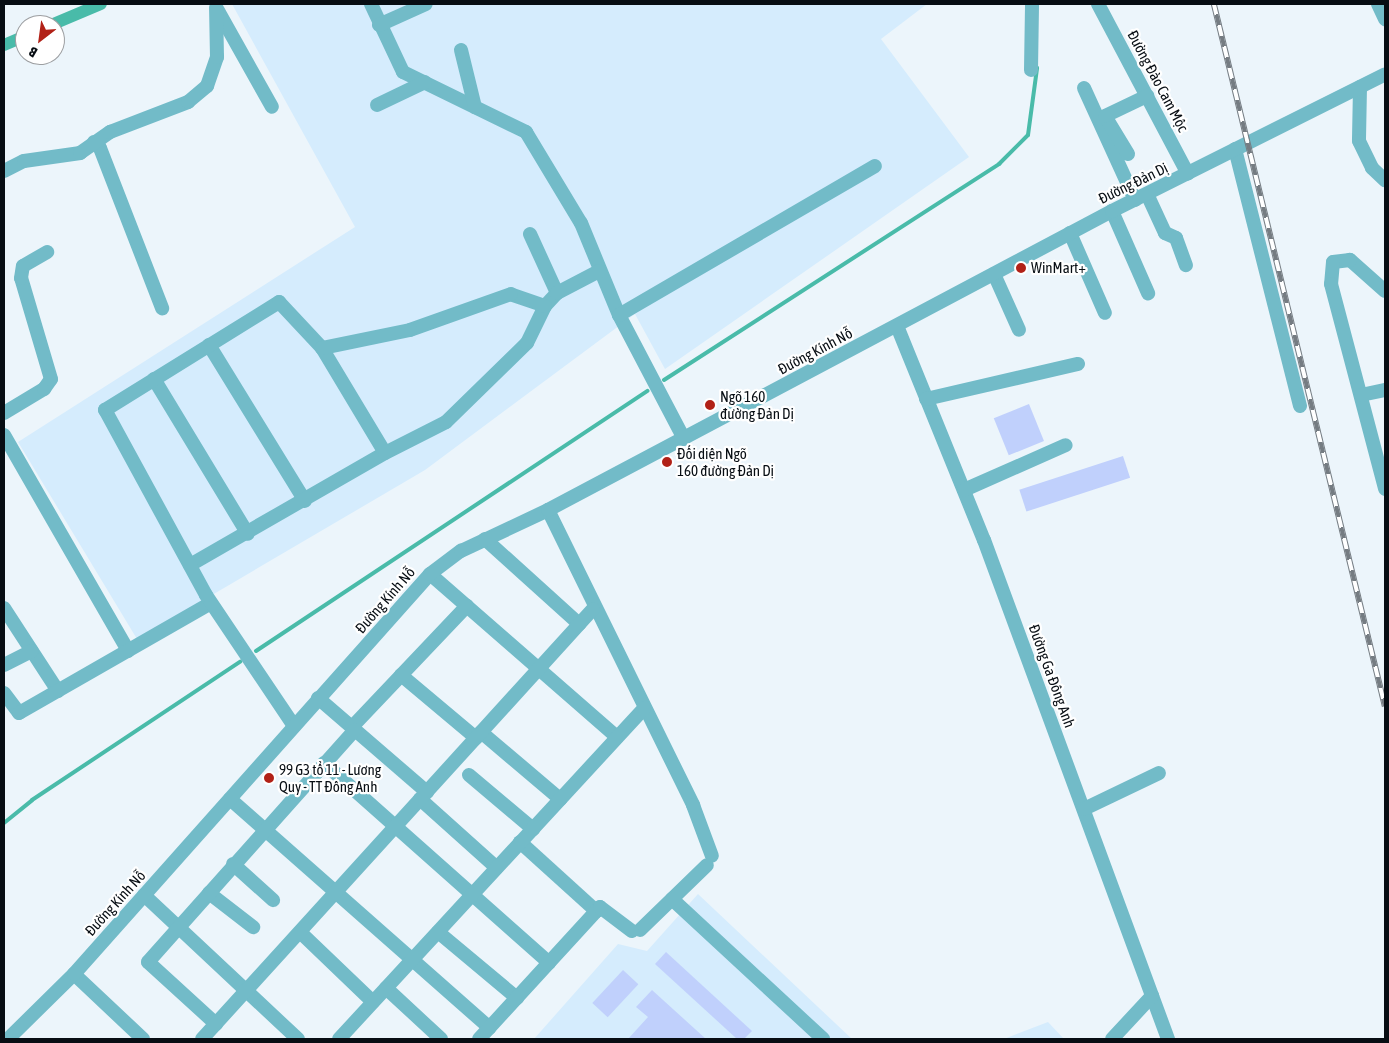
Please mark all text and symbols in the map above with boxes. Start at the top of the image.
north arrow [15,15,65,65]
street label: Đường Đào Cam Mộc [1124,27,1192,135]
text: B [26,44,40,61]
street label: Đường Đản Dị [1095,158,1171,208]
place label: WinMart+ [1031,259,1086,277]
marker: WinMart+ [1015,262,1027,274]
street label: Đường Kính Nỗ [775,324,855,378]
place label: Ngõ 160 đường Đản Dị [720,387,794,422]
marker: Ngõ 160 đường Đản Dị [704,399,716,411]
place label: Đối diện Ngõ 160 đường Đản Dị [677,444,774,479]
marker: Đối diện Ngõ 160 đường Đản Dị [661,456,673,468]
street label: Đường Kính Nỗ [351,563,419,637]
street label: Đường Ga Đông Anh [1025,622,1079,730]
place label: 99 G3 tổ 11 - Lương Quy - TT Đông Anh [279,760,381,795]
marker: 99 G3 tổ 11 - Lương Quy - TT Đông Anh [263,772,275,784]
street label: Đường Kính Nỗ [81,867,149,939]

